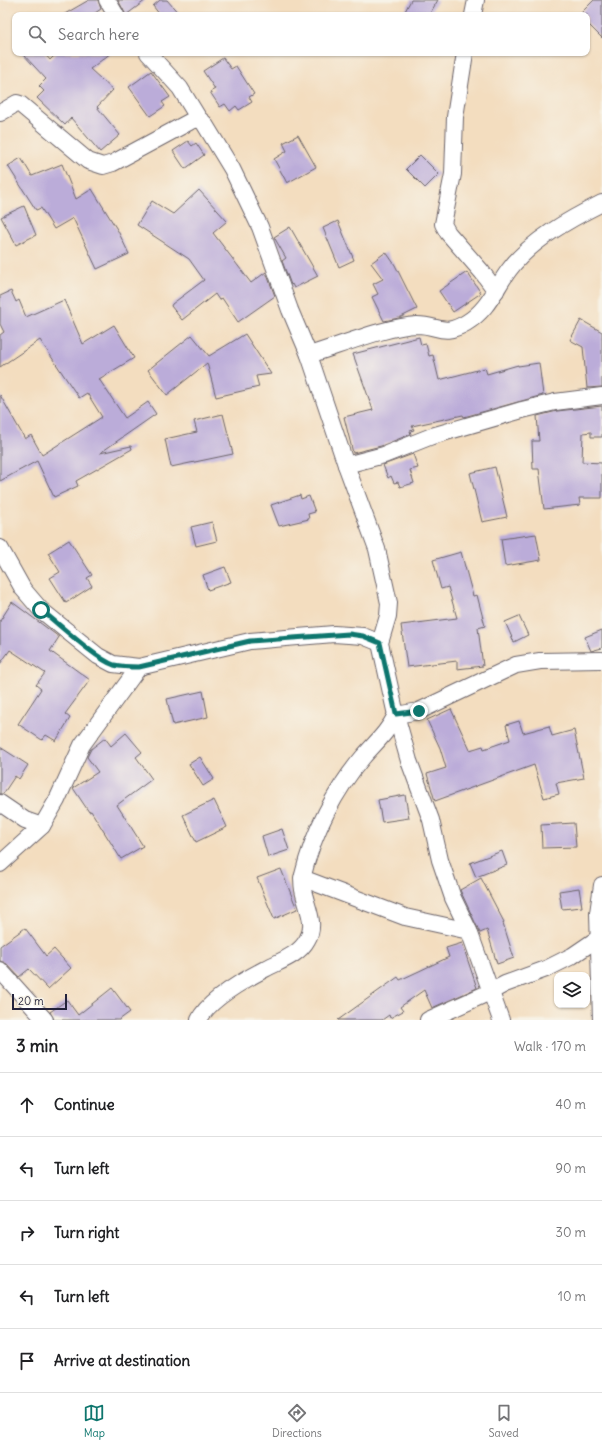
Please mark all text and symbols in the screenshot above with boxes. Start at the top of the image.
search box [12,12,590,56]
icon: search [26,23,48,45]
text: Search here [58,25,139,44]
route start [32,601,50,619]
route end [410,702,428,720]
map controls [554,972,590,1008]
button: layers [554,972,590,1008]
scale bar [12,992,67,1011]
text: 20 m [18,994,44,1008]
text: 3 min [16,1035,58,1057]
text: Walk · 170 m [514,1038,586,1055]
icon: ahead [16,1094,38,1116]
text: Continue [54,1095,115,1114]
text: 40 m [555,1096,586,1113]
icon: left [16,1158,38,1180]
text: Turn left [54,1159,109,1178]
text: 90 m [555,1160,586,1177]
icon: right [16,1222,38,1244]
text: Turn right [54,1223,119,1242]
text: 30 m [556,1224,586,1241]
icon: left [16,1286,38,1308]
text: Turn left [54,1287,109,1306]
text: 10 m [558,1288,586,1305]
icon: arrive [16,1350,38,1372]
text: Arrive at destination [54,1351,190,1370]
tab: Map [83,1402,105,1440]
tab: Directions [272,1402,322,1440]
tab: Saved [488,1402,519,1440]

